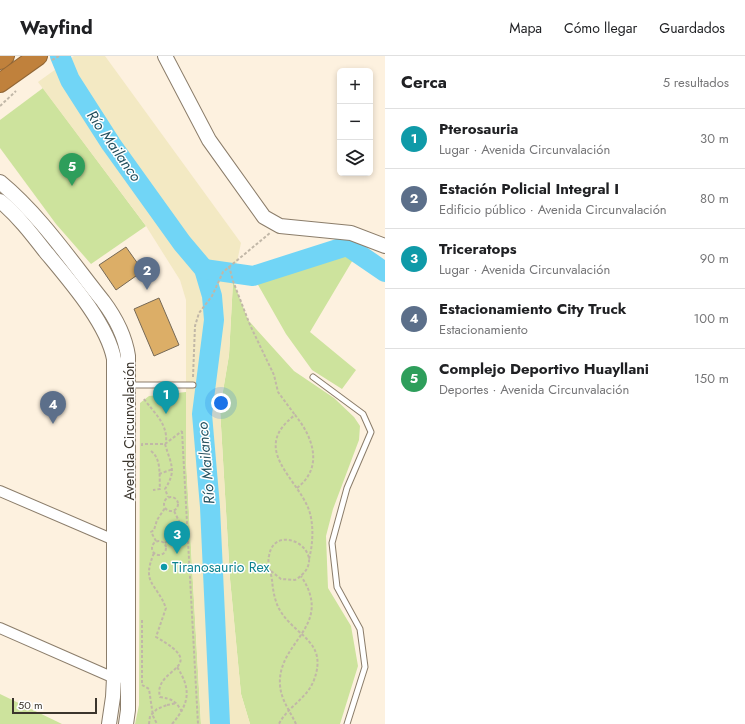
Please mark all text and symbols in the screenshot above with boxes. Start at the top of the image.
text: Wayfind [20,14,93,41]
text: Mapa [509,18,542,38]
text: Cómo llegar [564,18,637,38]
text: Guardados [659,18,725,38]
map controls [337,68,373,176]
button: + [337,68,373,104]
text: Cerca [401,70,447,94]
text: 5 resultados [663,73,729,92]
button: − [337,104,373,140]
water label: Río Mailanco [81,106,147,186]
text: Pterosauria [439,118,518,140]
text: 1 [411,129,417,148]
text: 30 m [700,129,729,148]
button: layers [337,140,373,176]
text: Lugar · Avenida Circunvalación [439,140,610,159]
pin: 5 [59,153,85,186]
text: Estación Policial Integral I [439,178,619,200]
text: 2 [410,189,418,208]
text: 80 m [700,189,729,208]
text: Edificio público · Avenida Circunvalación [439,200,667,219]
text: Triceratops [439,238,517,260]
text: 3 [410,249,418,268]
text: 90 m [700,249,729,268]
pin: 2 [134,257,160,290]
text: Lugar · Avenida Circunvalación [439,260,610,279]
text: Estacionamiento City Truck [439,298,626,320]
text: 4 [409,309,419,328]
text: 100 m [694,309,729,328]
text: Estacionamiento [439,320,528,339]
text: Complejo Deportivo Huayllani [439,358,649,380]
street label: Avenida Circunvalación [119,362,139,500]
text: 5 [410,369,418,388]
text: 150 m [694,369,729,388]
text: Deportes · Avenida Circunvalación [439,380,629,399]
pin: 1 [153,381,179,414]
pin: 4 [40,391,66,424]
your location [211,393,231,413]
water label: Río Mailanco [191,421,221,505]
pin: 3 [164,521,190,554]
place label: Tiranosaurio Rex [172,557,270,577]
marker: Tiranosaurio Rex [159,562,169,572]
scale bar [12,696,97,715]
text: 50 m [18,697,43,713]

